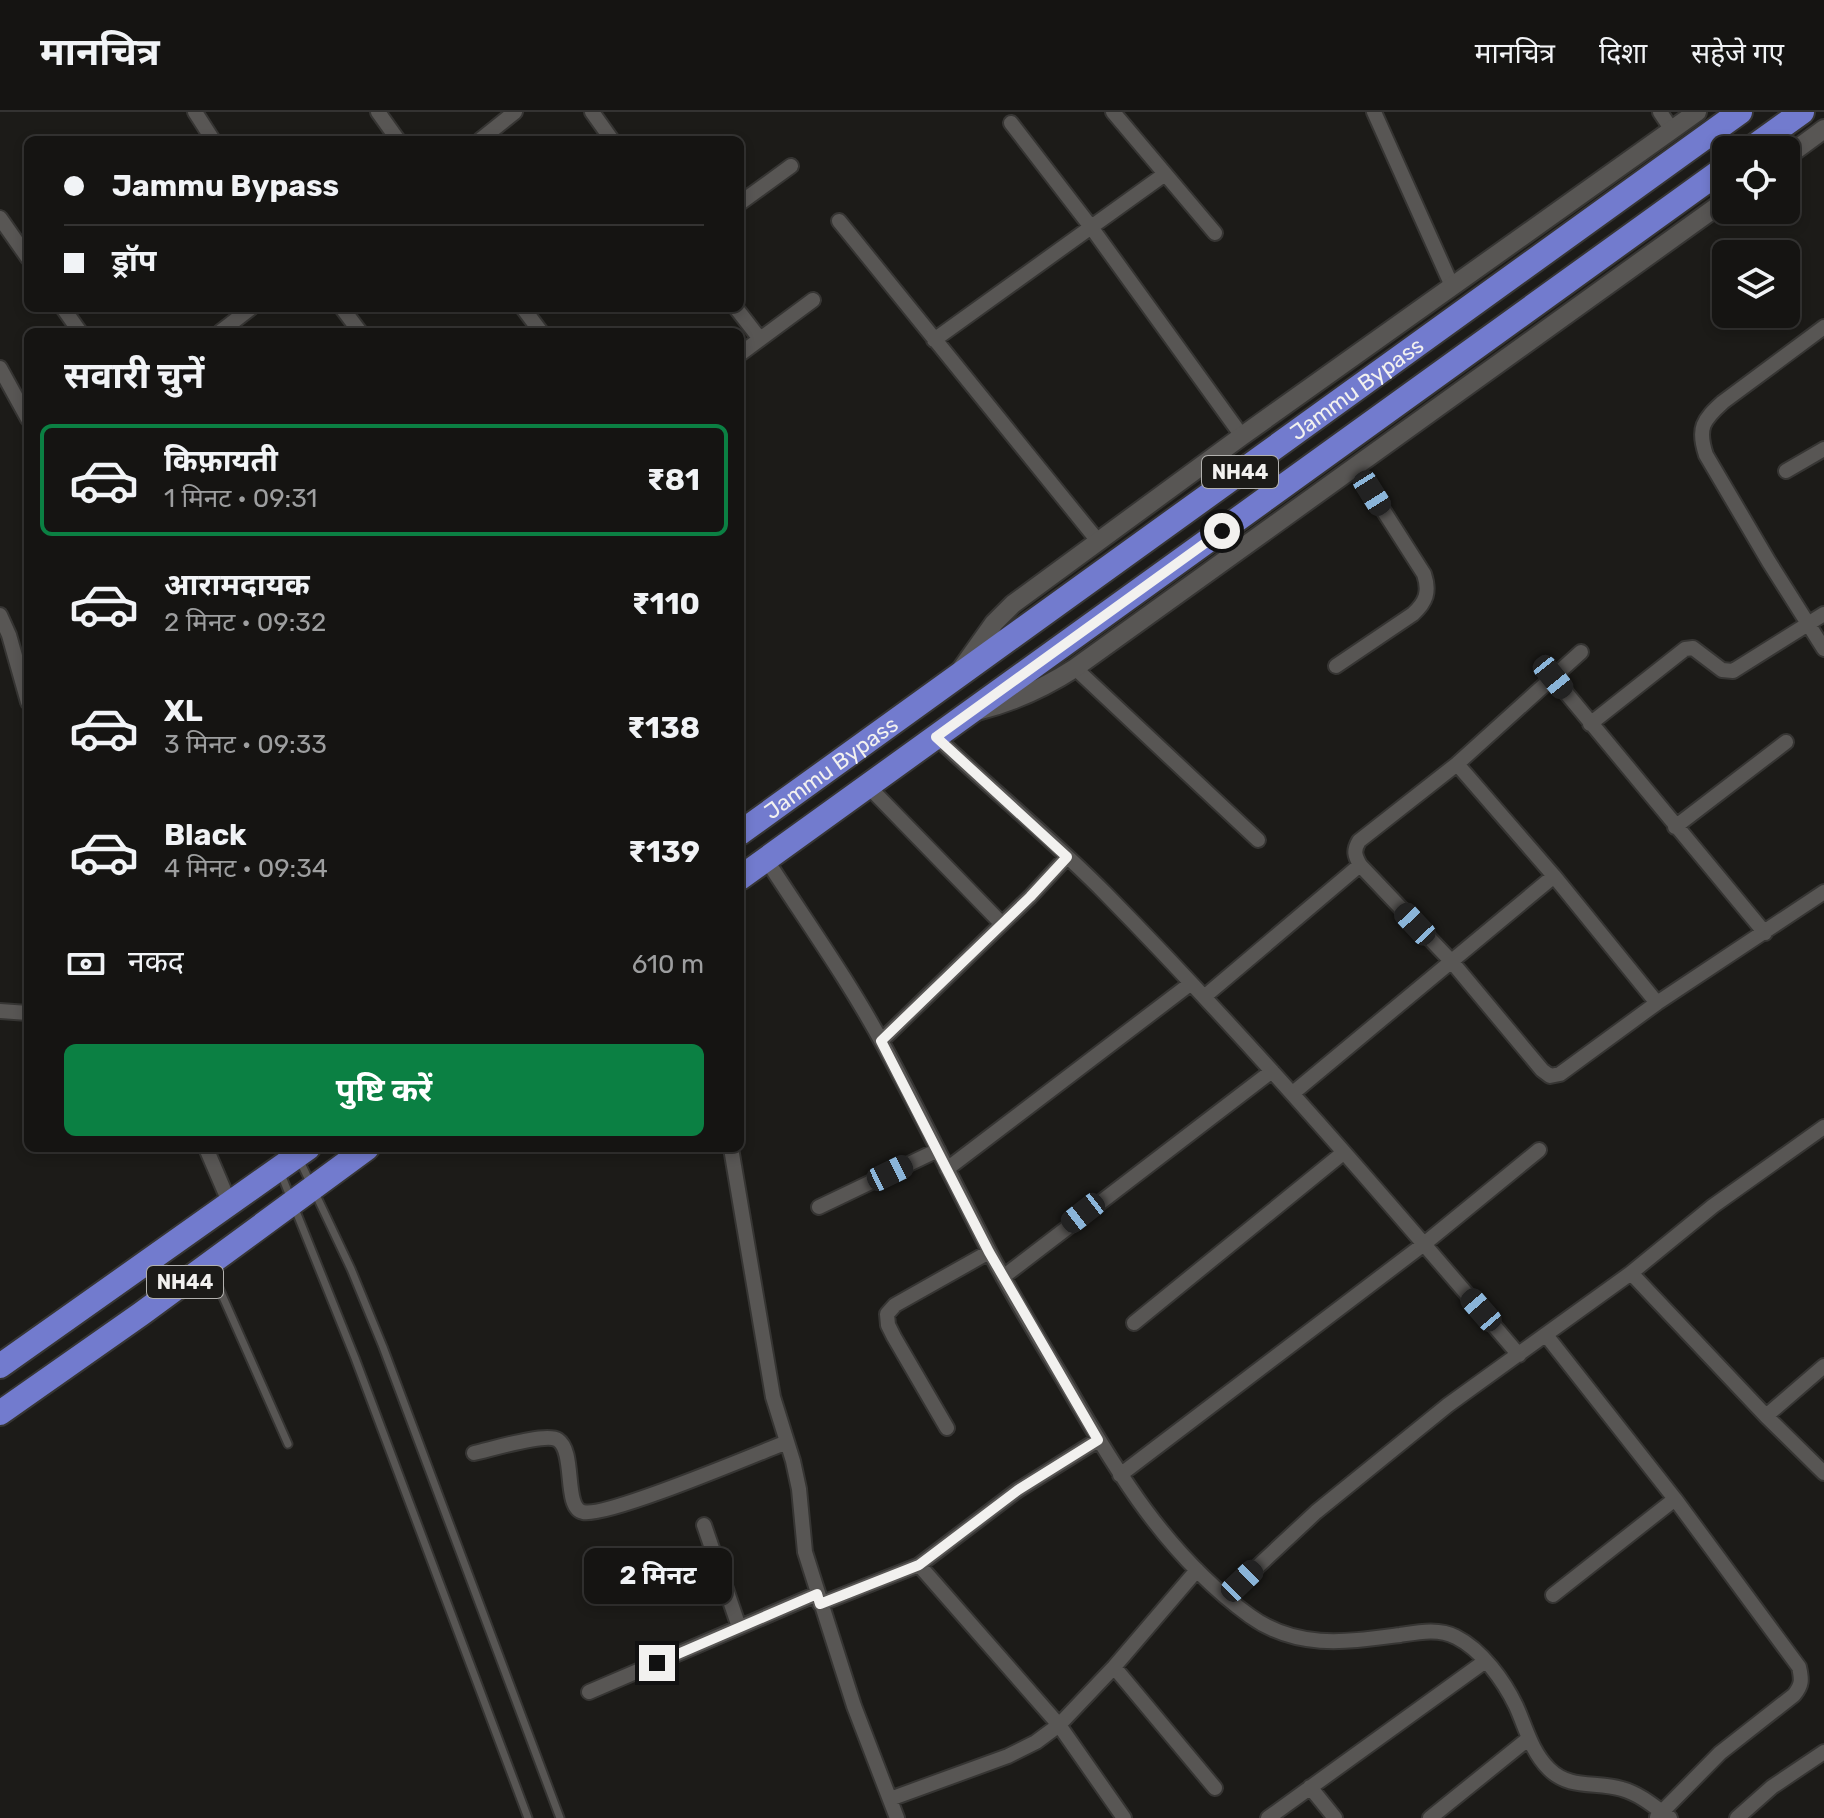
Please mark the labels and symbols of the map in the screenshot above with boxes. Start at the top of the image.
street label: Jammu Bypass [1284,331,1429,446]
road number: NH44 [1202,456,1278,488]
car [1349,466,1395,520]
route start [1204,513,1240,549]
car [1529,651,1577,703]
street label: Jammu Bypass [759,710,903,825]
car [1390,898,1440,950]
car [863,1152,917,1194]
car [1057,1189,1109,1237]
road number: NH44 [147,1266,223,1298]
car [1456,1284,1506,1336]
callout: 2 मिनट [583,1547,731,1603]
car [1216,1556,1268,1606]
route end [639,1645,675,1681]

